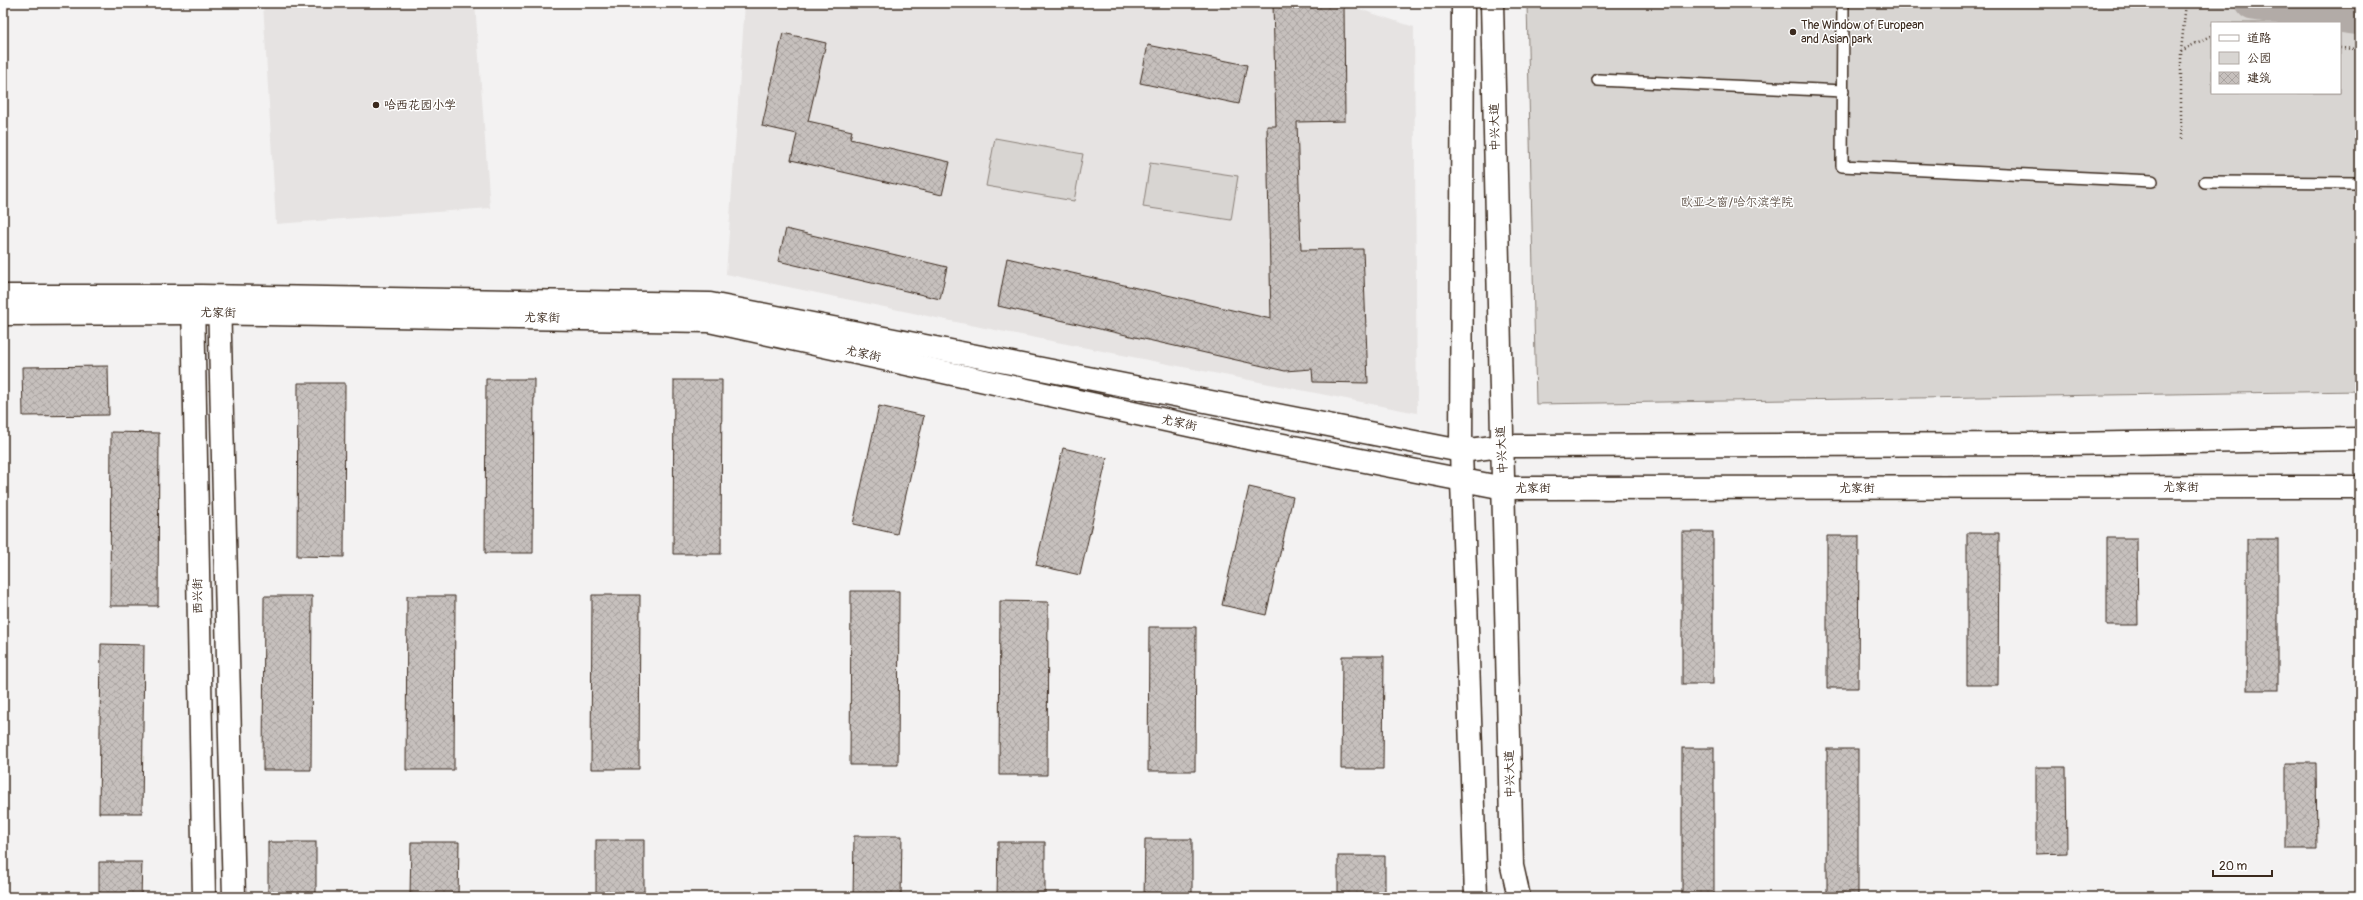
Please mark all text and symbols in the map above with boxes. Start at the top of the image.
place label: The Window of European and Asian park [1801,18,1924,47]
legend [2211,22,2341,94]
marker: The Window of European and Asian park [1788,27,1798,37]
text: 道路 [2247,31,2271,46]
text: 公园 [2247,51,2271,66]
text: 建筑 [2247,71,2271,86]
place label: 哈西花园小学 [384,98,456,113]
marker: 哈西花园小学 [371,100,381,110]
street label: 中兴大道 [1487,103,1503,151]
park label: 欧亚之窗/哈尔滨学院 [1681,195,1793,210]
street label: 尤家街 [200,305,236,321]
street label: 尤家街 [524,310,560,326]
street label: 尤家街 [844,343,882,365]
street label: 尤家街 [1160,412,1198,434]
street label: 中兴大道 [1493,426,1511,474]
street label: 尤家街 [2163,480,2199,495]
street label: 尤家街 [1515,481,1551,496]
street label: 尤家街 [1839,481,1875,496]
street label: 西兴街 [190,578,206,614]
street label: 中兴大道 [1502,750,1518,798]
scale bar [2213,852,2272,878]
text: 20 m [2219,859,2248,874]

